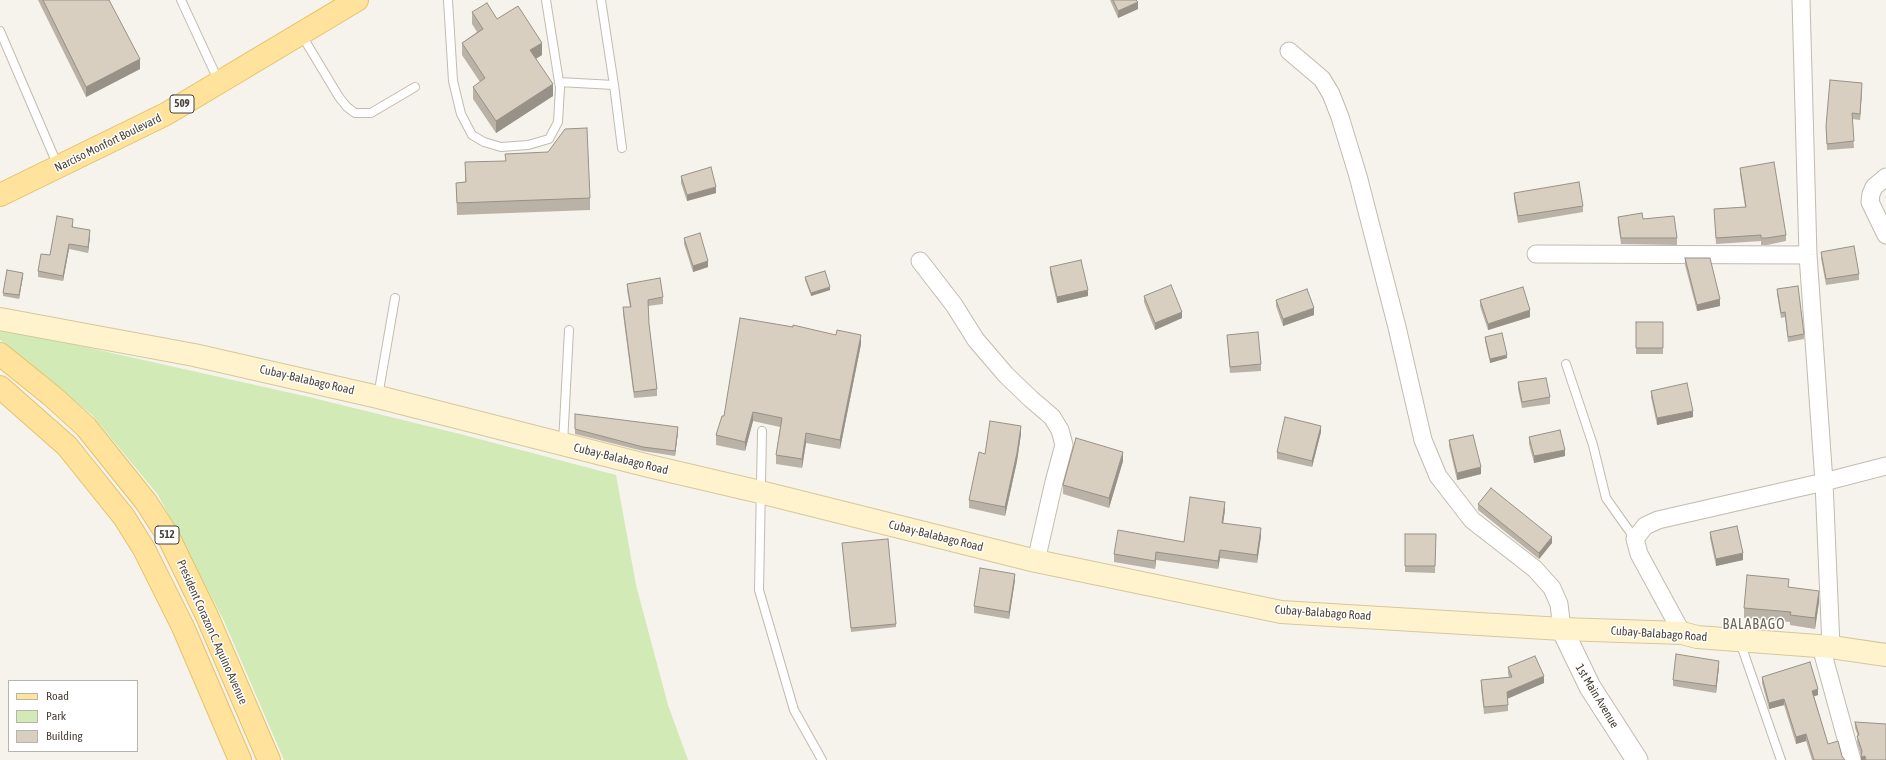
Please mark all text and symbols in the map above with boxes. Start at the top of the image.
road number: 509 [170,95,194,113]
street label: Narciso Monfort Boulevard [52,111,164,175]
street label: Cubay-Balabago Road [258,362,356,398]
street label: Cubay-Balabago Road [572,440,670,478]
street label: Cubay-Balabago Road [887,517,985,555]
road number: 512 [155,526,179,544]
street label: President Corazon C. Aquino Avenue [174,557,250,707]
street label: Cubay-Balabago Road [1274,602,1372,624]
district label: BALABAGO [1723,617,1785,633]
street label: Cubay-Balabago Road [1610,623,1708,645]
street label: 1st Main Avenue [1572,661,1622,731]
legend [8,680,138,752]
text: Road [46,689,69,703]
text: Park [46,709,66,723]
text: Building [46,729,83,743]

